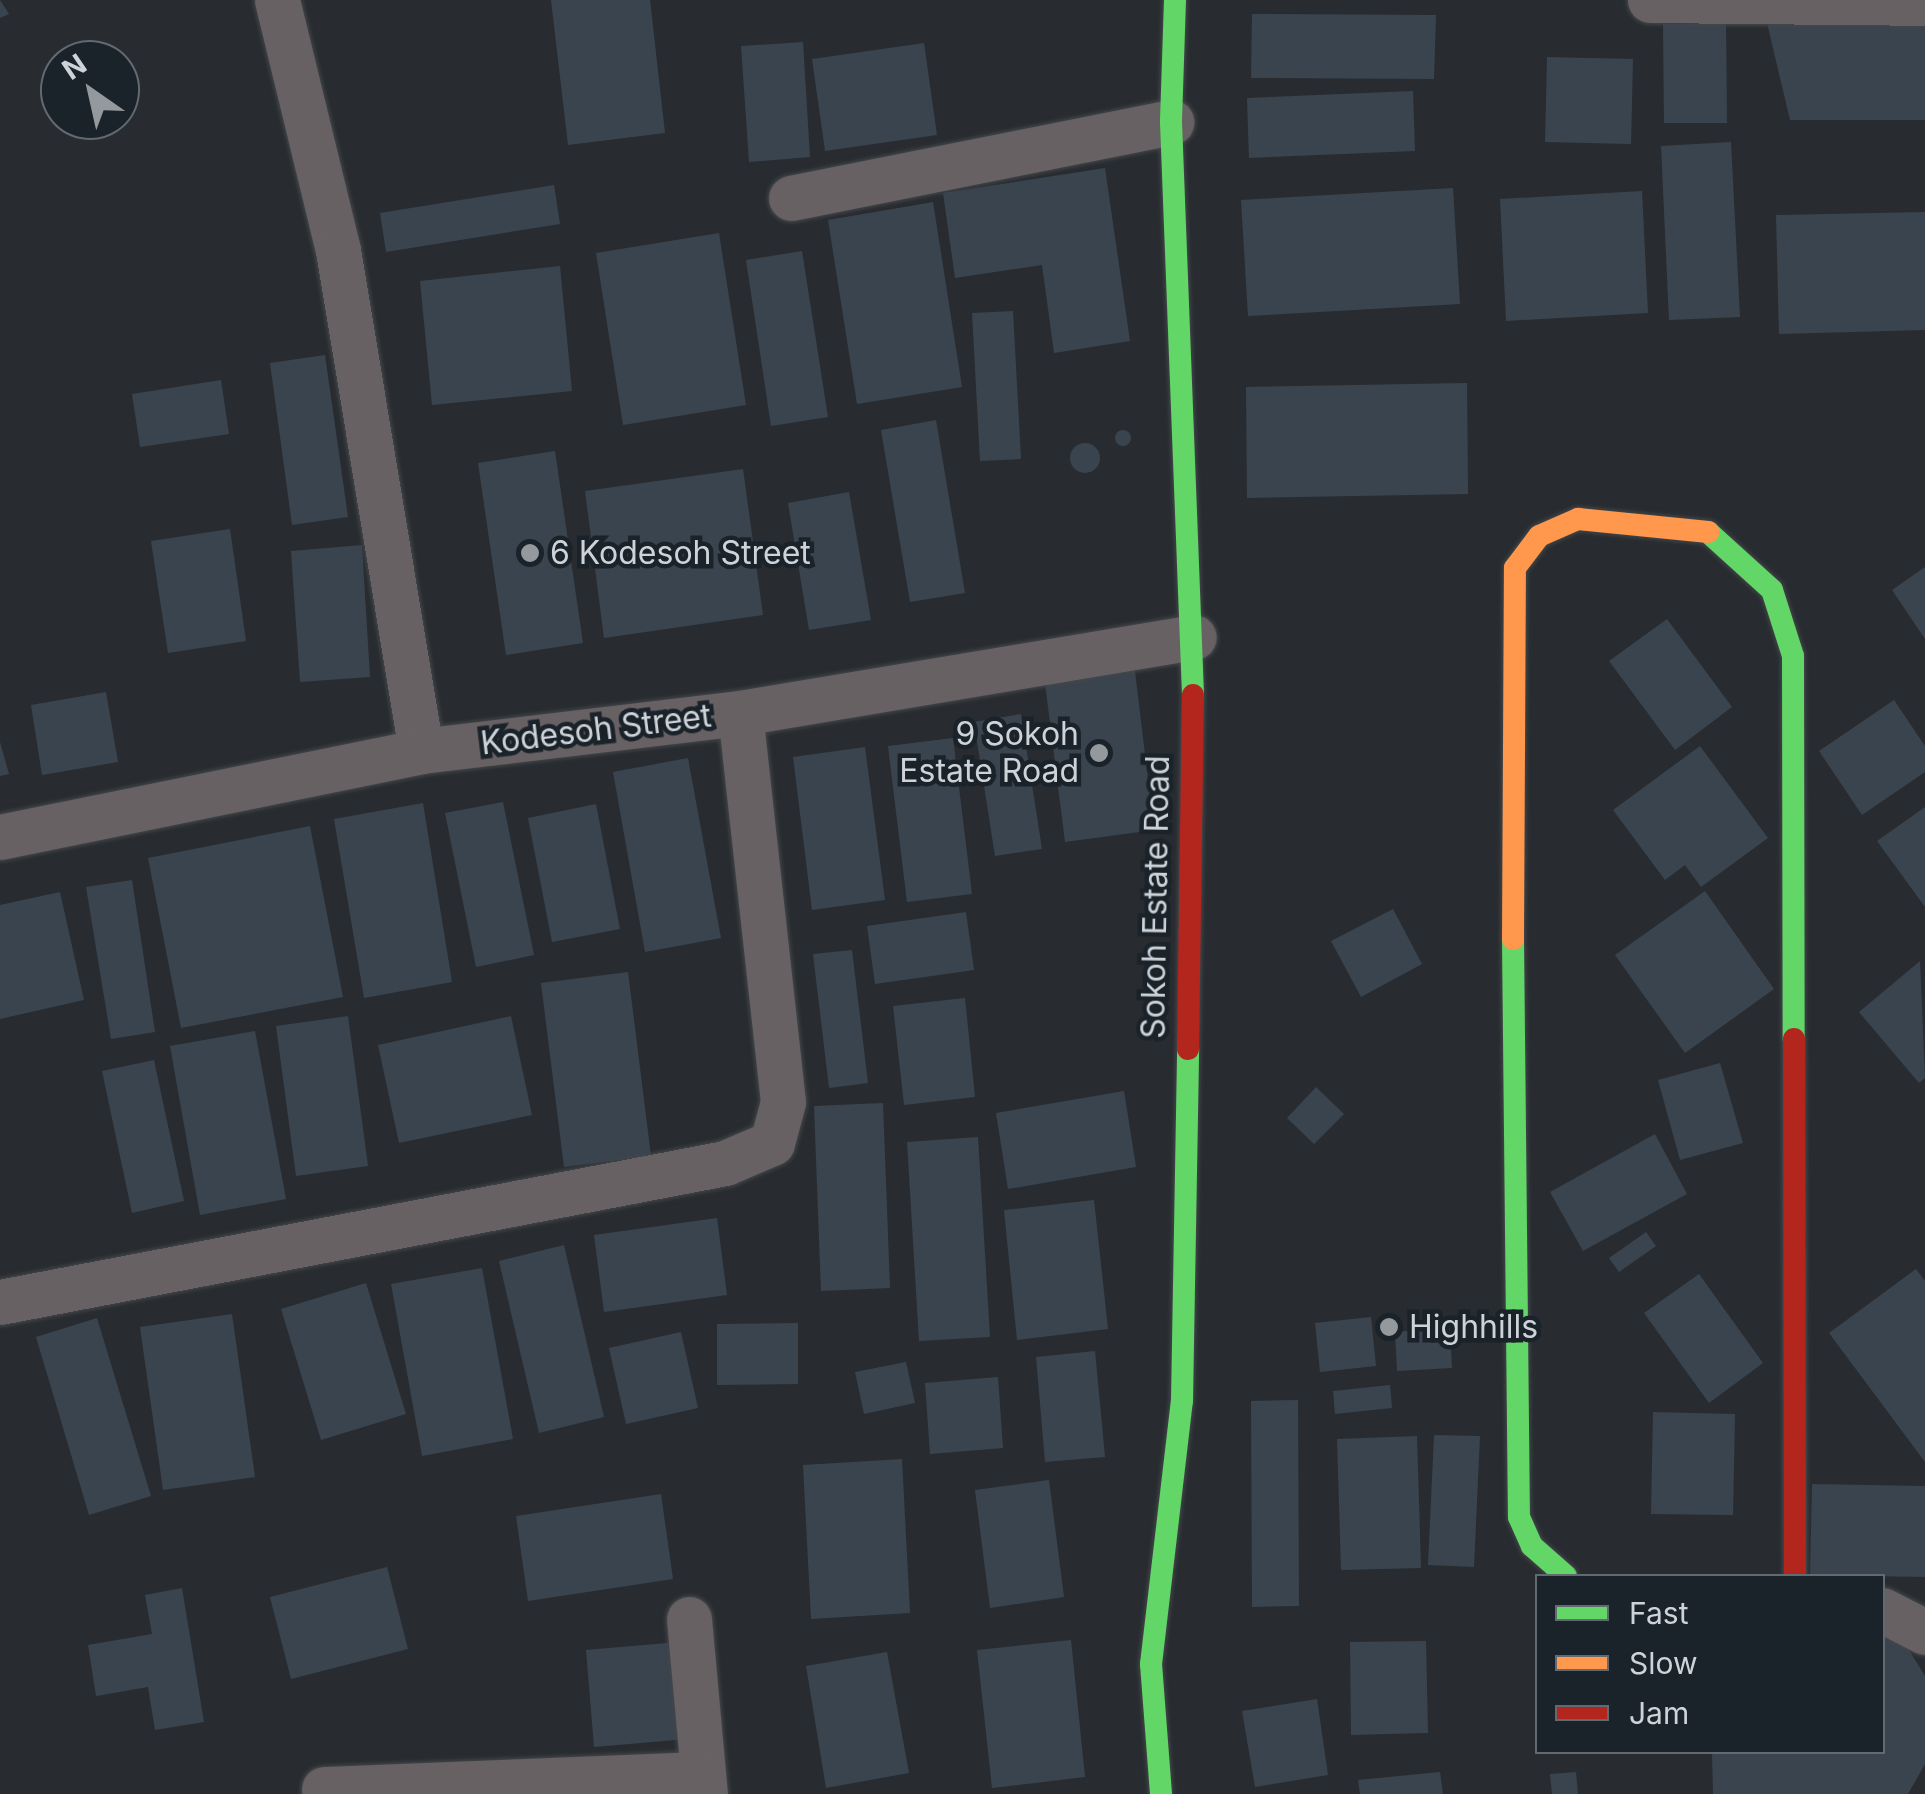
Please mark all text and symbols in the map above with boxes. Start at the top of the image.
north arrow [40,40,140,140]
text: N [56,47,93,87]
place label: 6 Kodesoh Street [550,534,811,572]
marker: 6 Kodesoh Street [519,542,541,564]
street label: Kodesoh Street [479,697,713,763]
place label: 9 Sokoh Estate Road [899,716,1079,791]
marker: 9 Sokoh Estate Road [1088,742,1110,764]
street label: Sokoh Estate Road [1134,755,1178,1039]
place label: Highhills [1409,1308,1538,1346]
marker: Highhills [1378,1316,1400,1338]
legend [1535,1574,1885,1754]
text: Fast [1629,1595,1688,1631]
text: Slow [1629,1645,1698,1681]
text: Jam [1629,1695,1689,1731]

